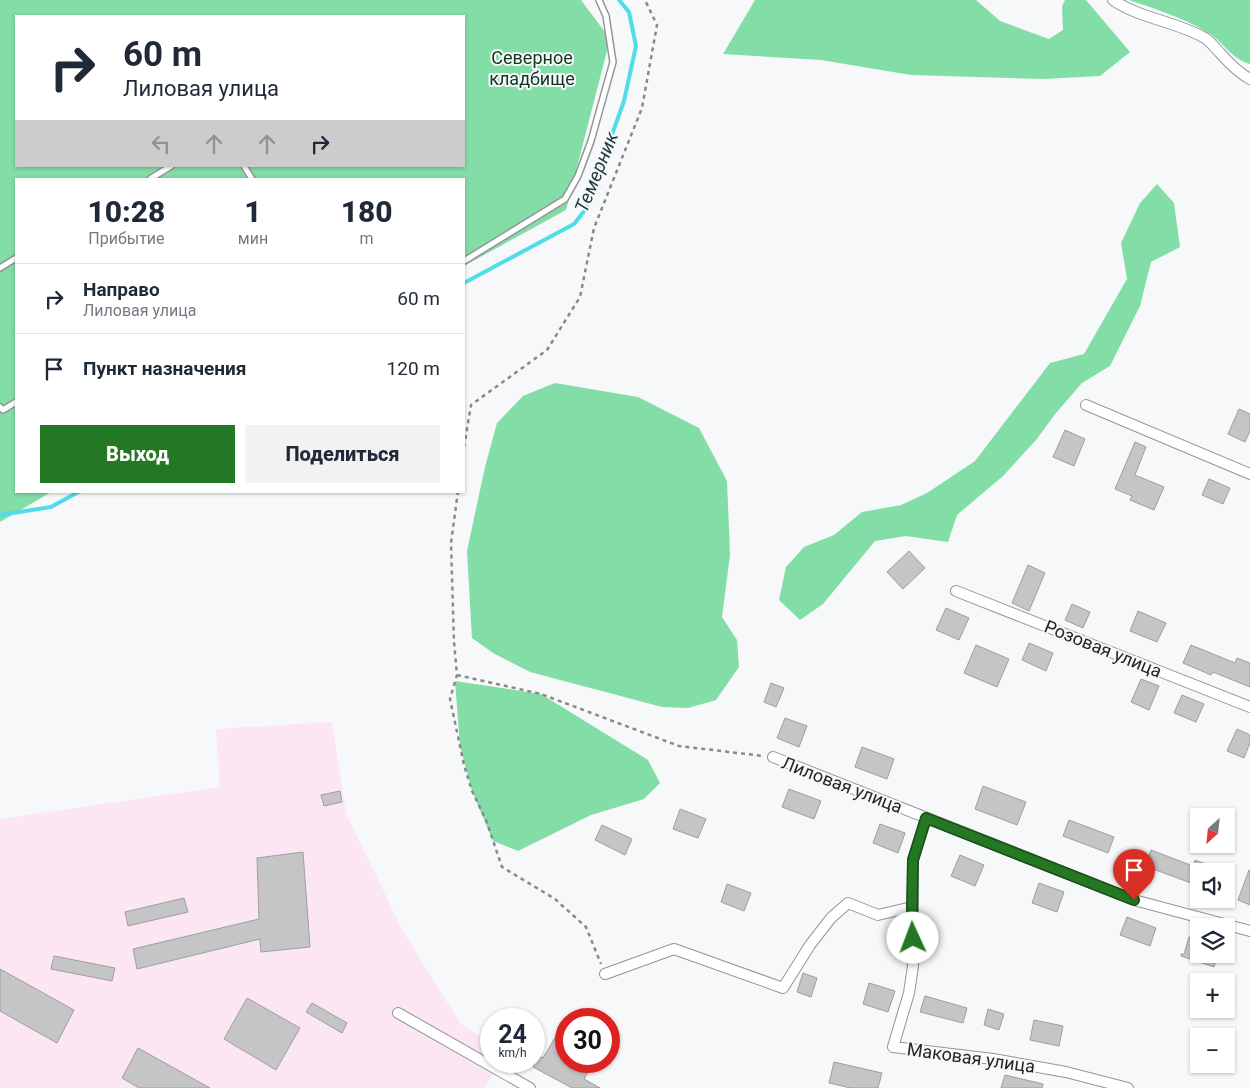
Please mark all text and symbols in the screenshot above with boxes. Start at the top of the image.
text: 60 m [123,34,202,75]
icon: right [40,35,105,100]
park label: Северное кладбище [489,47,575,89]
text: Лиловая улица [123,76,279,101]
water label: Темерник [570,128,623,216]
icon: left [147,130,175,158]
icon: ahead [200,130,228,158]
icon: ahead [253,130,281,158]
icon: right [306,130,334,158]
text: 10:28 [87,194,165,229]
text: 1 [244,194,262,229]
text: 180 [341,194,393,229]
text: Прибытие [88,229,165,248]
text: мин [238,229,268,248]
text: m [360,229,374,248]
text: Направо [83,278,160,301]
icon: right [40,285,68,313]
text: 60 m [397,287,440,310]
text: Лиловая улица [83,301,196,320]
icon: arrive [40,355,68,383]
text: Пункт назначения [83,357,246,380]
text: 120 m [387,357,440,380]
button: Выход [40,425,235,483]
button: Поделиться [245,425,440,483]
street label: Розовая улица [1041,615,1165,682]
street label: Лиловая улица [779,752,906,817]
north arrow [1190,808,1235,852]
map controls [1190,808,1235,1073]
pin [1113,849,1155,900]
icon: arrive [1120,856,1148,884]
button: sound [1190,863,1235,908]
position arrow [886,911,938,963]
button: layers [1190,918,1235,963]
button: + [1190,973,1235,1018]
speed limit sign: 30 [555,1008,620,1073]
text: 24 [498,1020,527,1049]
button: − [1190,1028,1235,1073]
street label: Маковая улица [906,1038,1036,1077]
text: km/h [498,1046,527,1060]

